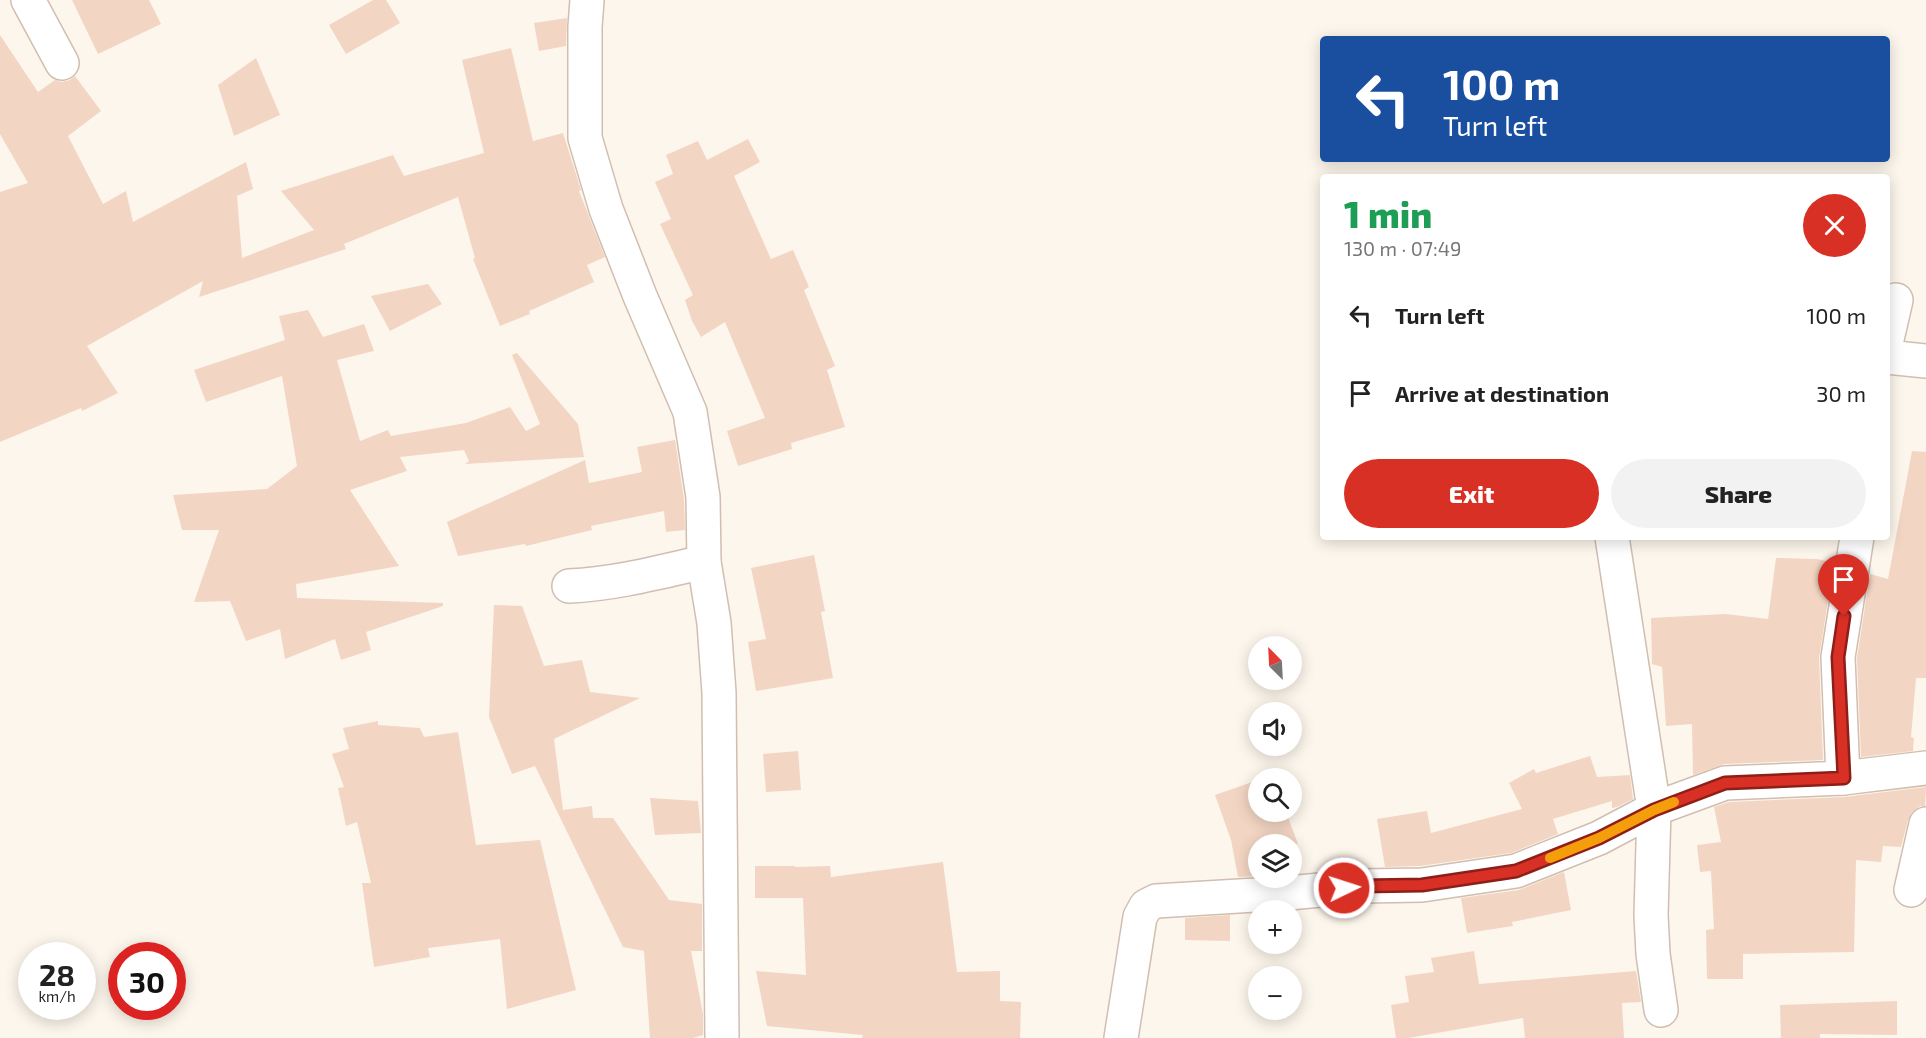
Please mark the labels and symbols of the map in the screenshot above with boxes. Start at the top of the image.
pin [1818,554,1869,616]
north arrow [1248,636,1302,690]
position arrow [1312,856,1376,920]
speed limit sign: 30 [108,942,186,1020]

